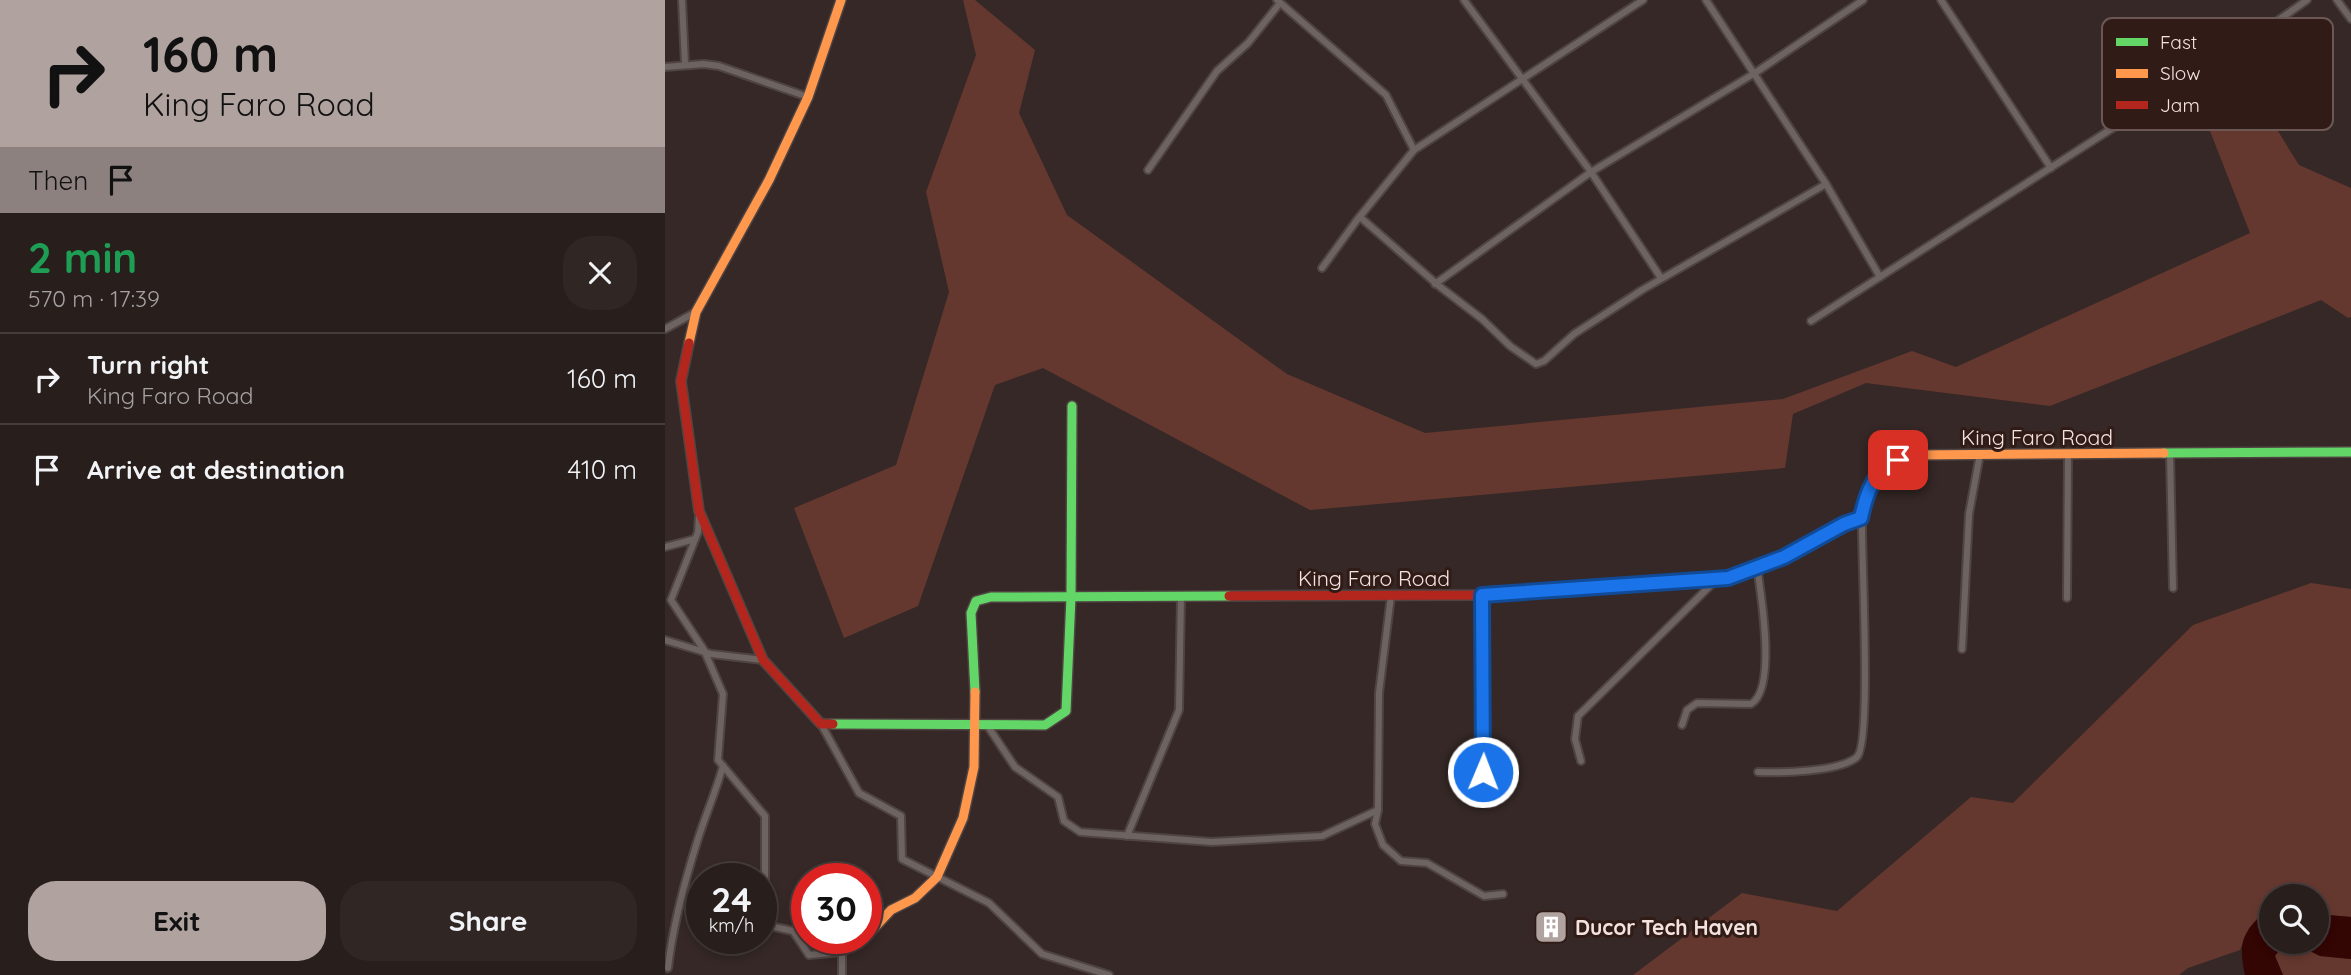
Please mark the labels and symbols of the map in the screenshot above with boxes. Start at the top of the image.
legend [2102,18,2333,130]
text: Fast [2160,30,2197,54]
text: Slow [2160,61,2201,85]
text: Jam [2160,93,2200,117]
street label: King Faro Road [1961,424,2113,450]
pin [1868,430,1928,490]
street label: King Faro Road [1298,565,1450,591]
position arrow [1446,735,1520,809]
speed limit sign: 30 [791,863,882,954]
building icon: Ducor Tech Haven [1532,908,1570,946]
place label: Ducor Tech Haven [1575,914,1758,940]

